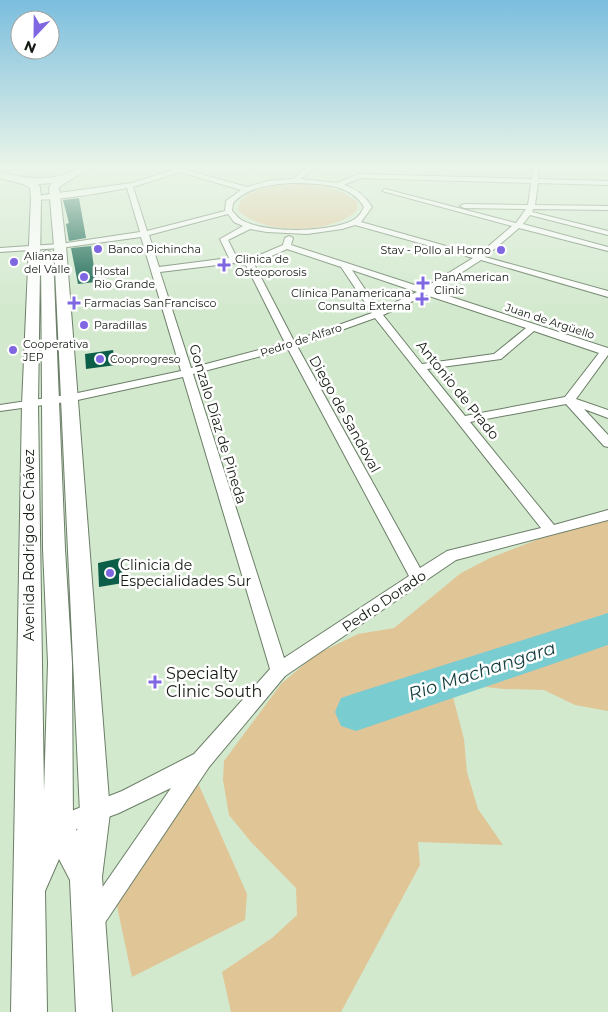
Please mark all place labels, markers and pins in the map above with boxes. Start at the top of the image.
place label: Banco Pichincha [108,242,201,256]
marker: Banco Pichincha [92,243,104,255]
place label: Stav - Pollo al Horno [381,243,491,257]
marker: Stav - Pollo al Horno [495,244,507,256]
place label: Alianza del Valle [24,249,70,276]
place label: Clinica de Osteoporosis [235,252,307,279]
marker: Alianza del Valle [8,256,20,268]
marker: Clinica de Osteoporosis [217,258,231,272]
place label: Hostal Rio Grande [94,264,156,291]
place label: PanAmerican Clinic [434,270,509,297]
marker: Hostal Rio Grande [78,271,90,283]
marker: PanAmerican Clinic [416,276,430,290]
place label: Clínica Panamericana Consulta Externa [291,286,411,313]
marker: Clínica Panamericana Consulta Externa [415,292,429,306]
place label: Farmacias SanFrancisco [84,296,216,310]
marker: Farmacias SanFrancisco [68,297,80,309]
place label: Paradillas [94,318,148,332]
marker: Paradillas [78,319,90,331]
place label: Cooperativa JEP [22,337,89,364]
marker: Cooperativa JEP [7,344,19,356]
place label: Cooprogreso [110,352,181,366]
marker: Cooprogreso [94,353,106,365]
place label: Clinicia de Especialidades Sur [120,556,252,590]
marker: Clinicia de Especialidades Sur [104,567,116,579]
place label: Specialty Clinic South [166,664,262,701]
marker: Specialty Clinic South [148,675,162,689]

